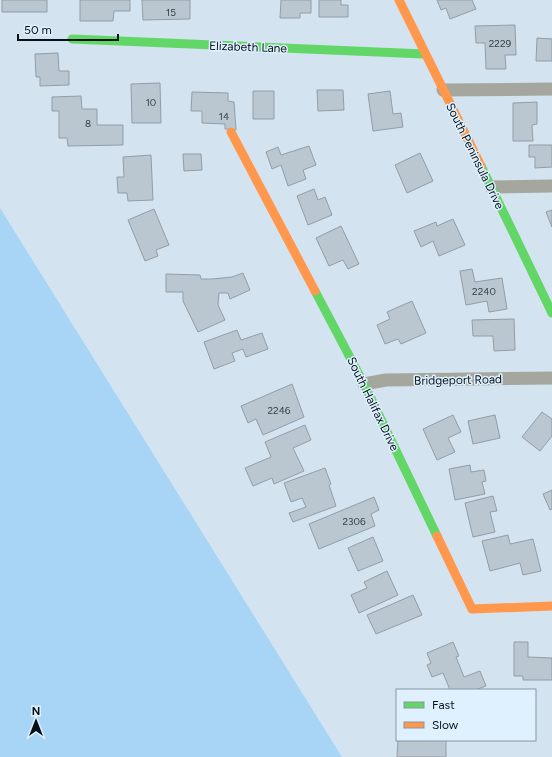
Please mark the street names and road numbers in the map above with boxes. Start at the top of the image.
street label: Elizabeth Lane [209,39,288,55]
street label: South Peninsula Drive [443,101,507,212]
street label: South Halifax Drive [344,355,402,454]
street label: Bridgeport Road [414,372,502,388]

